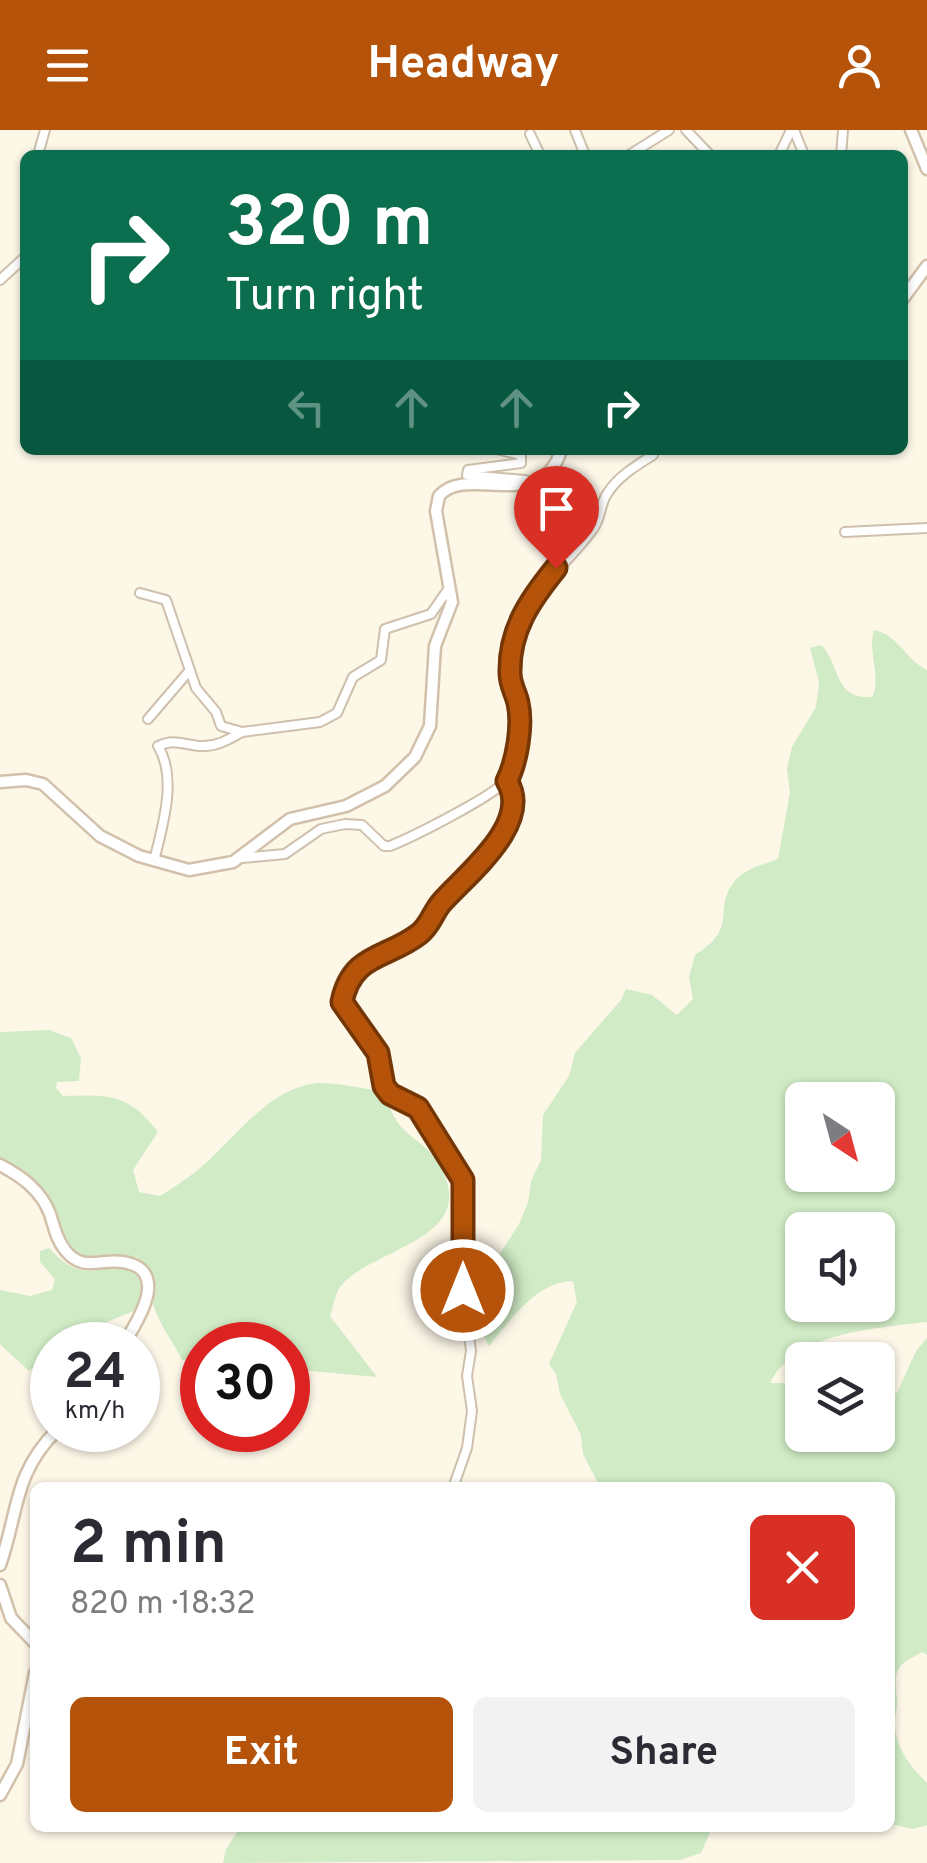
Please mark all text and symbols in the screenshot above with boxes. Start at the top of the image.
text: Headway [367,37,560,94]
icon: menu [40,38,95,93]
icon: person [832,38,887,93]
text: 320 m [225,182,433,271]
icon: right [60,190,190,320]
text: Turn right [225,269,424,326]
icon: left [279,380,334,435]
icon: ahead [384,380,439,435]
icon: ahead [489,380,544,435]
icon: right [594,380,649,435]
pin [514,466,599,569]
icon: arrive [529,481,584,536]
north arrow [785,1082,895,1192]
map controls [785,1082,895,1452]
button: sound [785,1212,895,1322]
position arrow [411,1238,515,1342]
speed limit sign: 30 [180,1322,310,1452]
button: layers [785,1342,895,1452]
text: 24 [64,1343,126,1406]
text: km/h [65,1396,125,1428]
text: 2 min [70,1509,227,1585]
button: close [750,1515,855,1620]
text: 820 m · 18:32 [70,1585,256,1625]
button: Exit [70,1697,453,1812]
button: Share [473,1697,855,1812]

